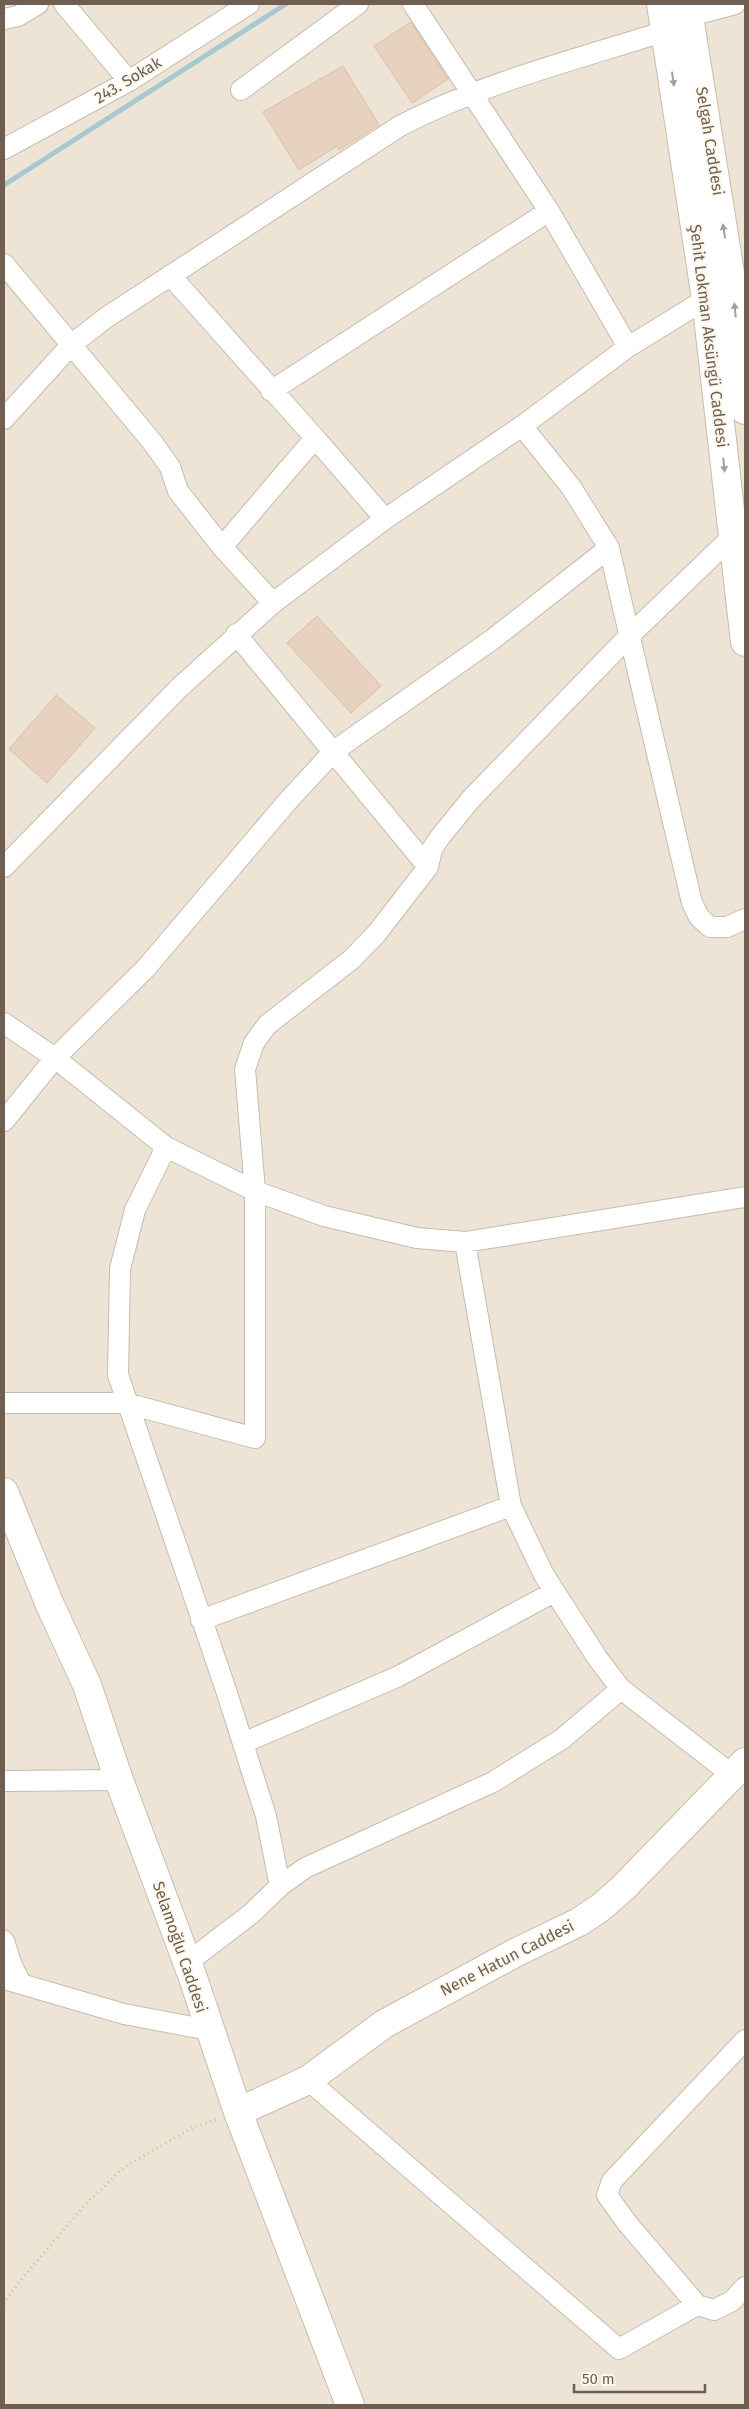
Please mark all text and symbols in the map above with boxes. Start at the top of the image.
street label: 243. Sokak [91,52,166,107]
one-way arrow [670,71,678,87]
street label: Selgah Caddesi [692,85,728,197]
one-way arrow [719,222,727,238]
street label: Şehit Lokman Aksüngü Caddesi [685,223,732,449]
one-way arrow [731,301,739,317]
one-way arrow [720,458,728,474]
street label: Selamoğlu Caddesi [149,1879,211,2015]
street label: Nene Hatun Caddesi [437,1916,577,2000]
scale bar [574,2362,705,2394]
text: 50 m [582,2370,615,2388]

